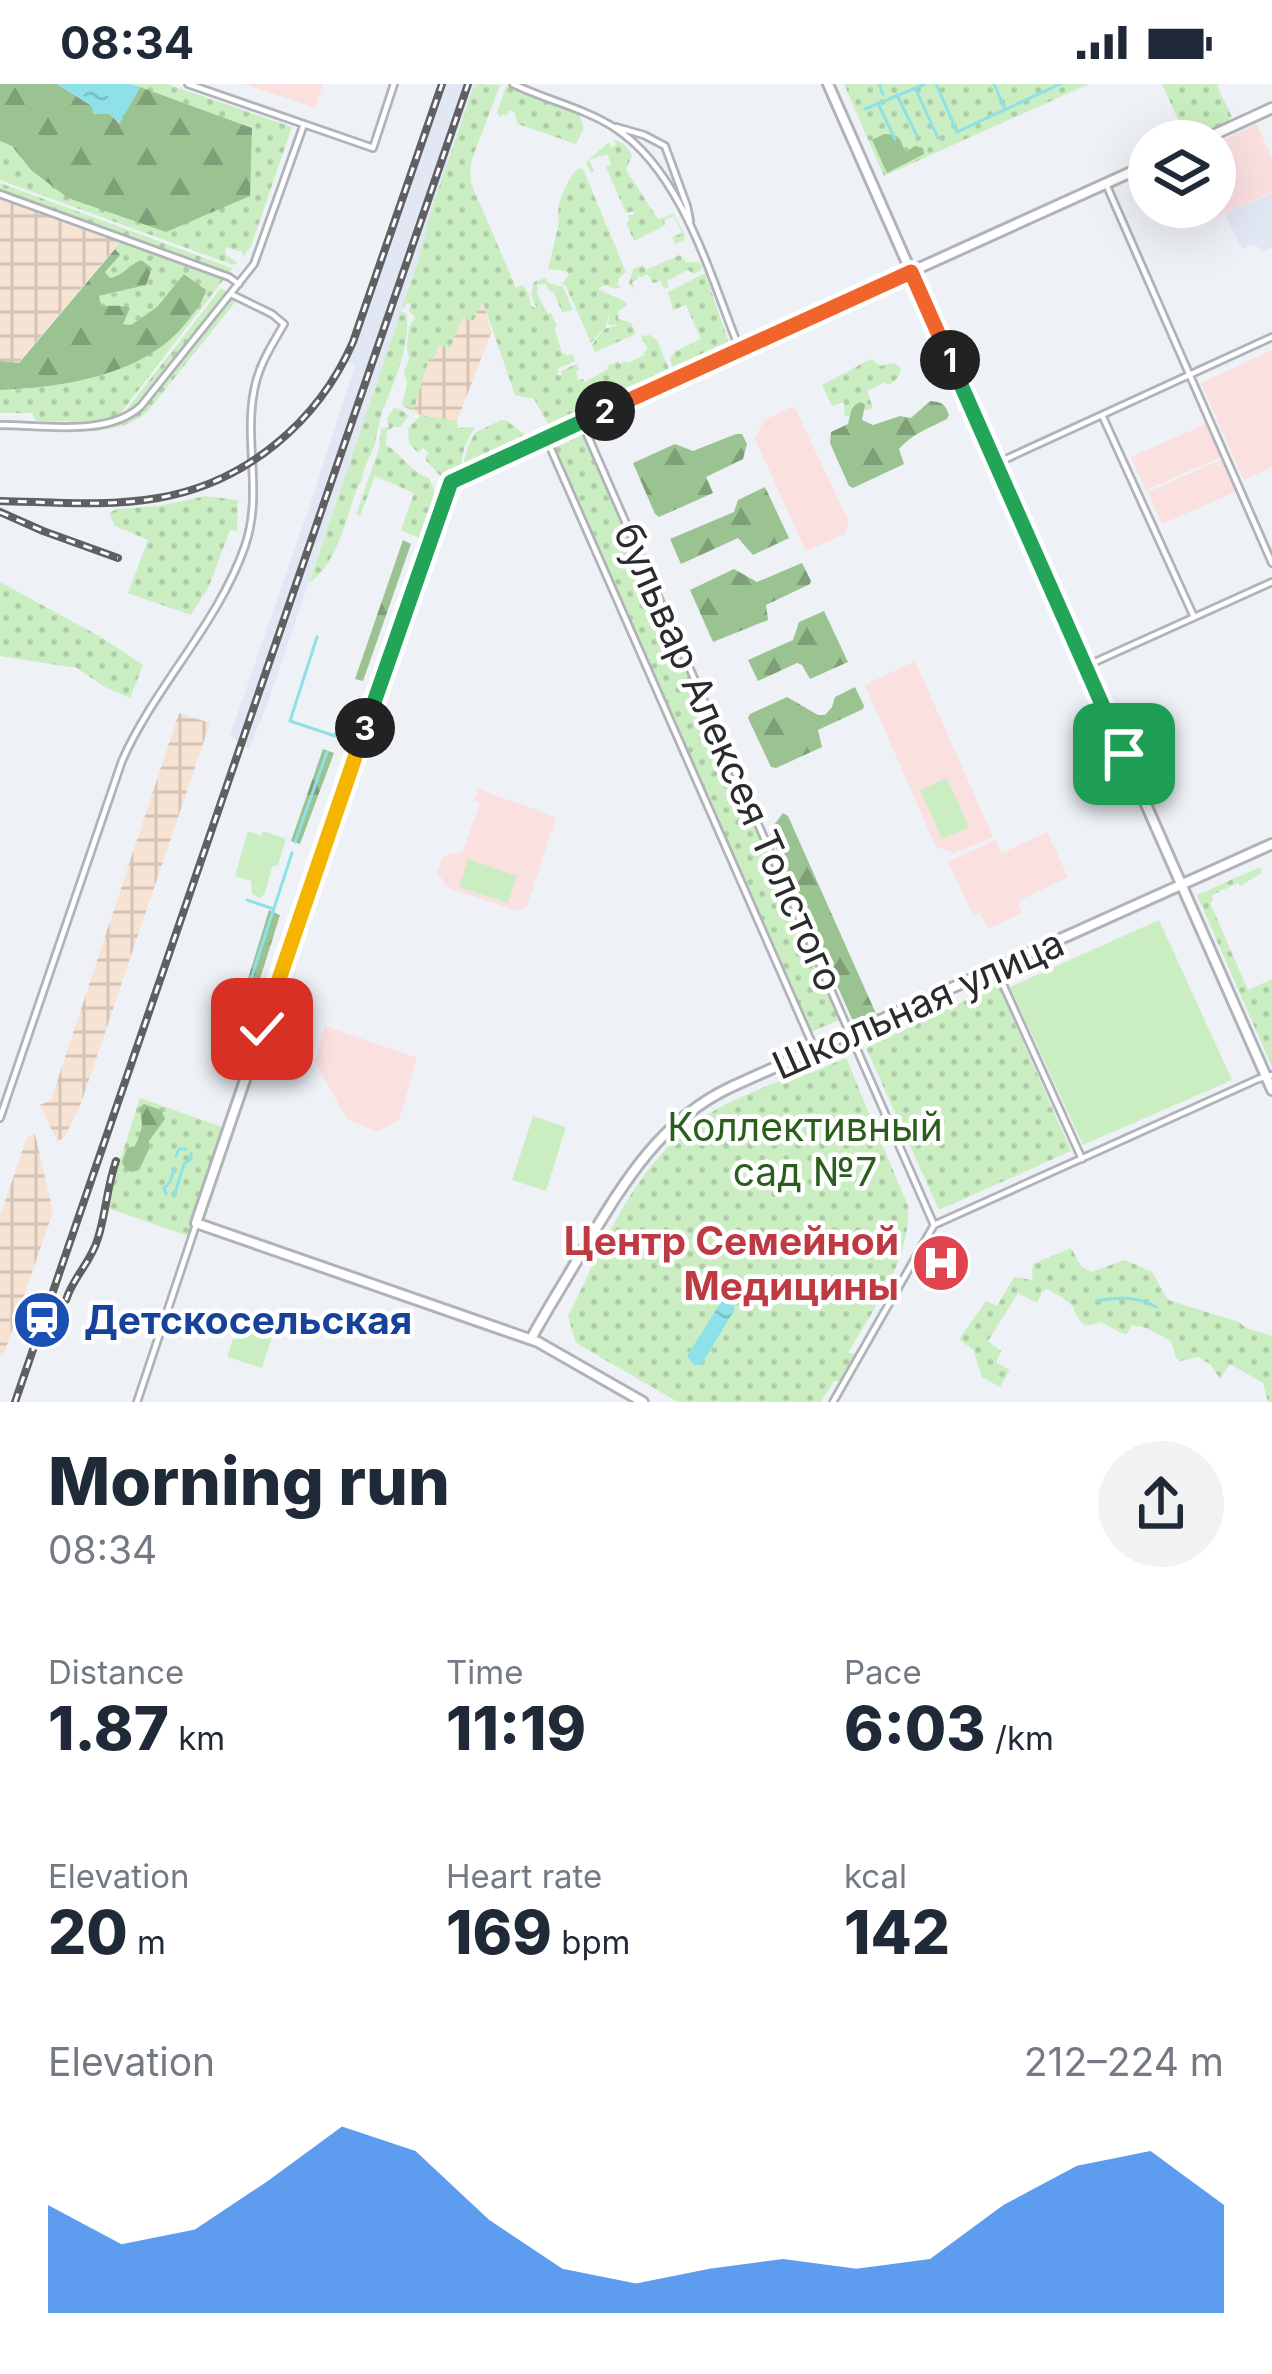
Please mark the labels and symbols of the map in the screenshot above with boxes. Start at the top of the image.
pin: 1 [920,330,980,390]
pin: 2 [575,381,635,441]
street label: бульвар Алексея Толстого [605,516,854,998]
pin: 3 [335,698,395,758]
pin [1073,703,1175,805]
street label: Школьная улица [765,918,1071,1089]
pin [211,978,313,1080]
park label: Коллективный сад №7 [667,1103,943,1195]
place label: Центр Семейной Медицины [564,1217,899,1309]
hospital icon: Центр Семейной Медицины [910,1232,972,1294]
station icon: Детскосельская [11,1289,73,1351]
place label: Детскосельская [84,1296,412,1343]

